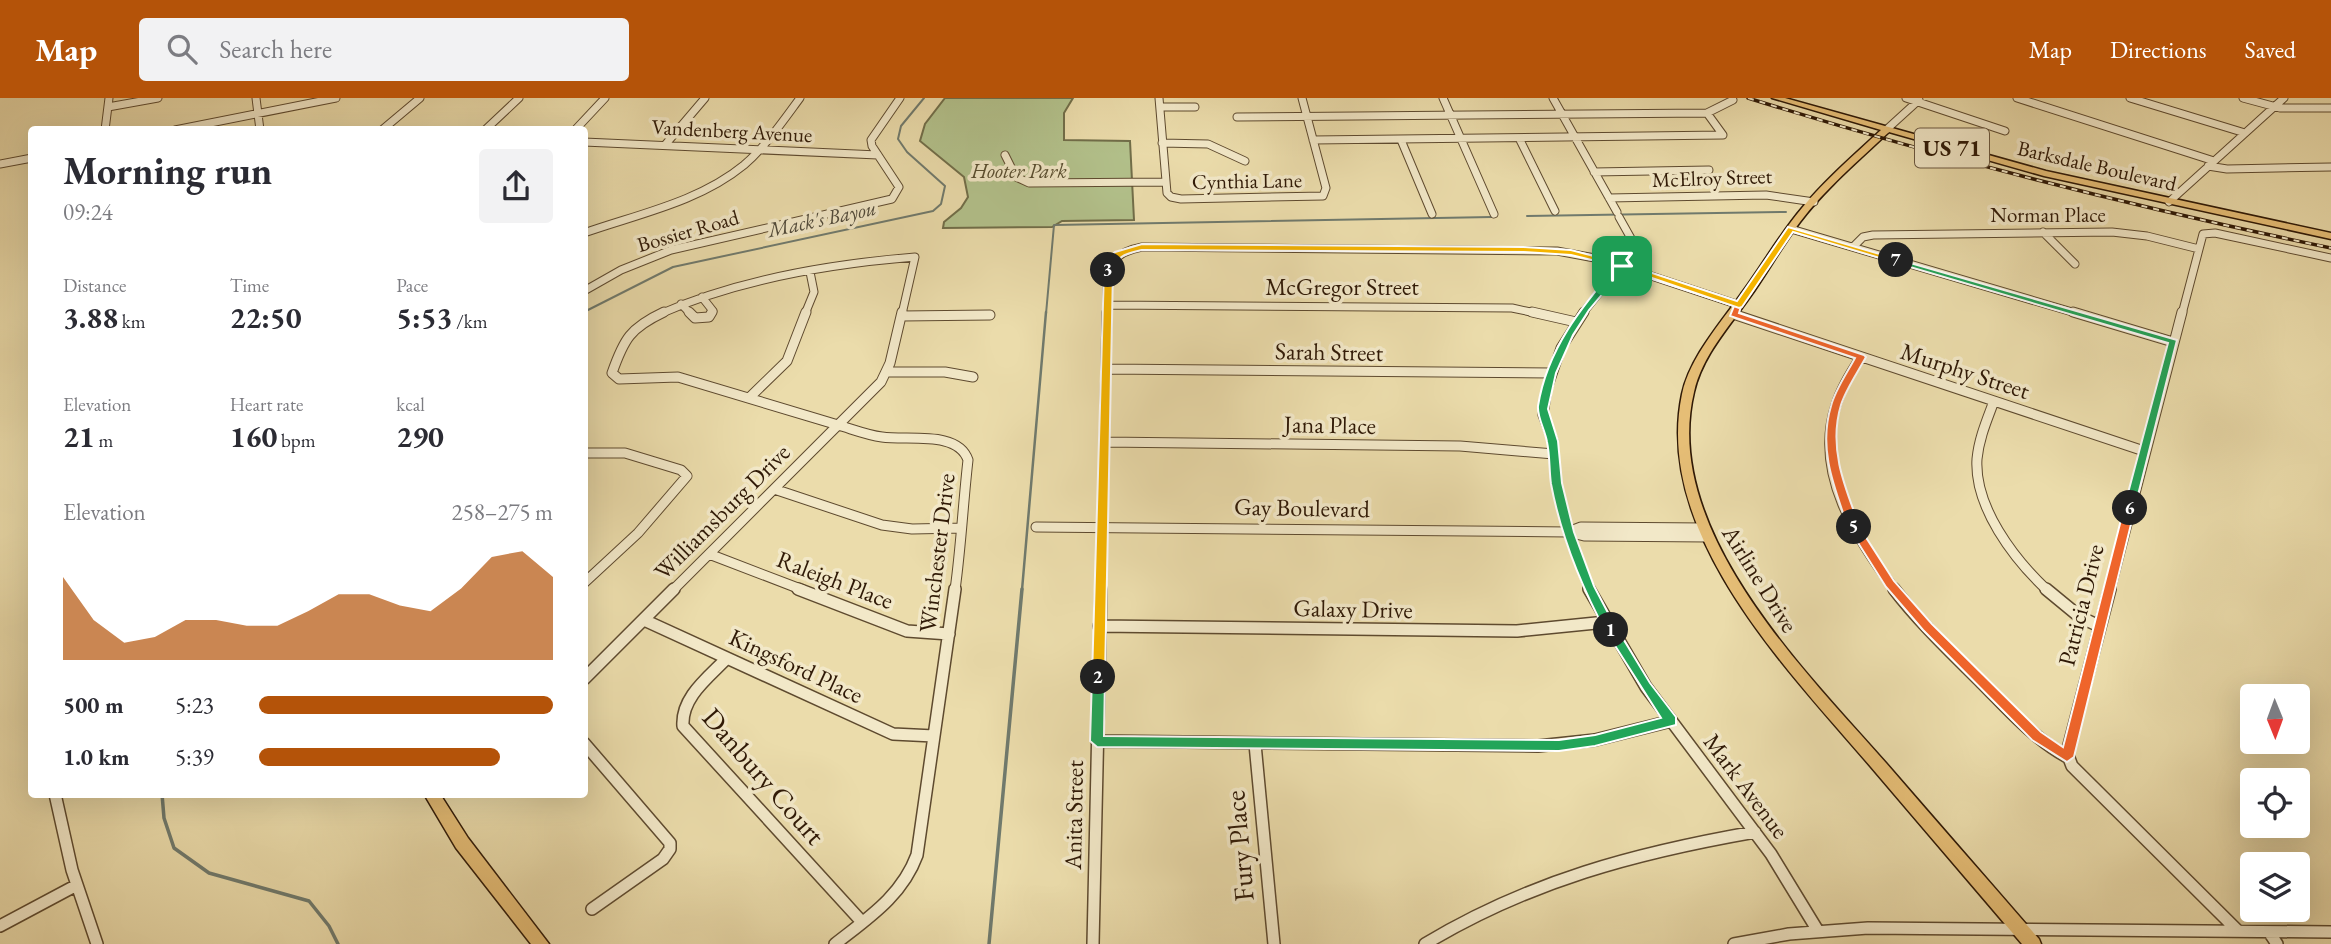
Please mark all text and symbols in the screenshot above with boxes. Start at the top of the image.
search box [139,18,629,81]
text: Map [35,28,97,71]
icon: search [163,30,201,68]
text: Search here [219,32,332,66]
text: Map [2029,34,2072,65]
text: Directions [2110,34,2207,65]
text: Saved [2245,34,2296,65]
street label: Vandenberg Avenue [651,113,813,148]
road number: US 71 [1915,129,1989,168]
street label: Barksdale Boulevard [2015,134,2180,197]
text: Morning run [63,146,272,195]
button: share [479,149,553,223]
park label: Hooter Park [970,157,1067,184]
street label: McElroy Street [1651,162,1773,193]
street label: Cynthia Lane [1192,166,1302,195]
water label: Mack's Bayou [763,194,879,244]
text: 09:24 [63,197,113,227]
street label: Norman Place [1990,201,2106,228]
street label: Bossier Road [634,203,742,258]
pin [1592,236,1652,296]
pin: 7 [1878,242,1913,278]
icon: arrive [1603,247,1641,285]
text: 7 [1890,247,1901,272]
pin: 3 [1090,252,1126,288]
text: 3 [1102,257,1113,282]
street label: McGregor Street [1265,271,1419,302]
text: Distance [63,273,126,298]
text: Time [230,273,269,298]
text: Pace [396,273,428,298]
text: 3.88 [63,298,118,337]
text: 22:50 [230,298,302,337]
text: 5:53 [396,298,452,337]
text: km [118,309,146,334]
text: /km [452,309,487,334]
street label: Sarah Street [1275,335,1384,368]
street label: Murphy Street [1897,335,2034,406]
text: Elevation [63,392,131,417]
text: Heart rate [230,392,303,417]
text: kcal [396,392,425,417]
street label: Jana Place [1282,408,1376,441]
text: 21 [63,417,95,456]
text: 160 [230,417,277,456]
text: 290 [396,417,444,456]
text: m [95,428,113,453]
text: bpm [277,428,316,453]
street label: Williamsburg Drive [647,437,796,586]
street label: Winchester Drive [911,472,962,634]
pin: 6 [2112,490,2148,526]
street label: Gay Boulevard [1234,491,1371,524]
text: 6 [2124,495,2135,520]
text: Elevation [63,497,146,527]
text: 258–275 m [452,497,553,527]
pin: 5 [1836,510,1871,544]
text: 5 [1848,514,1859,539]
street label: Airline Drive [1715,519,1805,638]
street label: Patricia Drive [2050,541,2111,669]
street label: Raleigh Place [772,543,898,616]
street label: Galaxy Drive [1293,592,1413,625]
pin: 1 [1594,612,1628,648]
text: 1 [1605,617,1616,642]
street label: Kingsford Place [724,621,868,710]
pin: 2 [1080,660,1116,694]
text: 2 [1092,664,1103,689]
north arrow [2240,684,2310,754]
map controls [2240,684,2310,922]
text: 500 m [63,690,124,720]
text: 5:23 [175,690,214,720]
street label: Danbury Court [695,700,834,852]
street label: Mark Avenue [1697,727,1796,844]
text: 1.0 km [63,742,130,772]
text: 5:39 [175,742,214,772]
street label: Anita Street [1057,759,1090,871]
button: locate [2240,768,2310,838]
street label: Fury Place [1216,789,1262,903]
button: layers [2240,852,2310,922]

